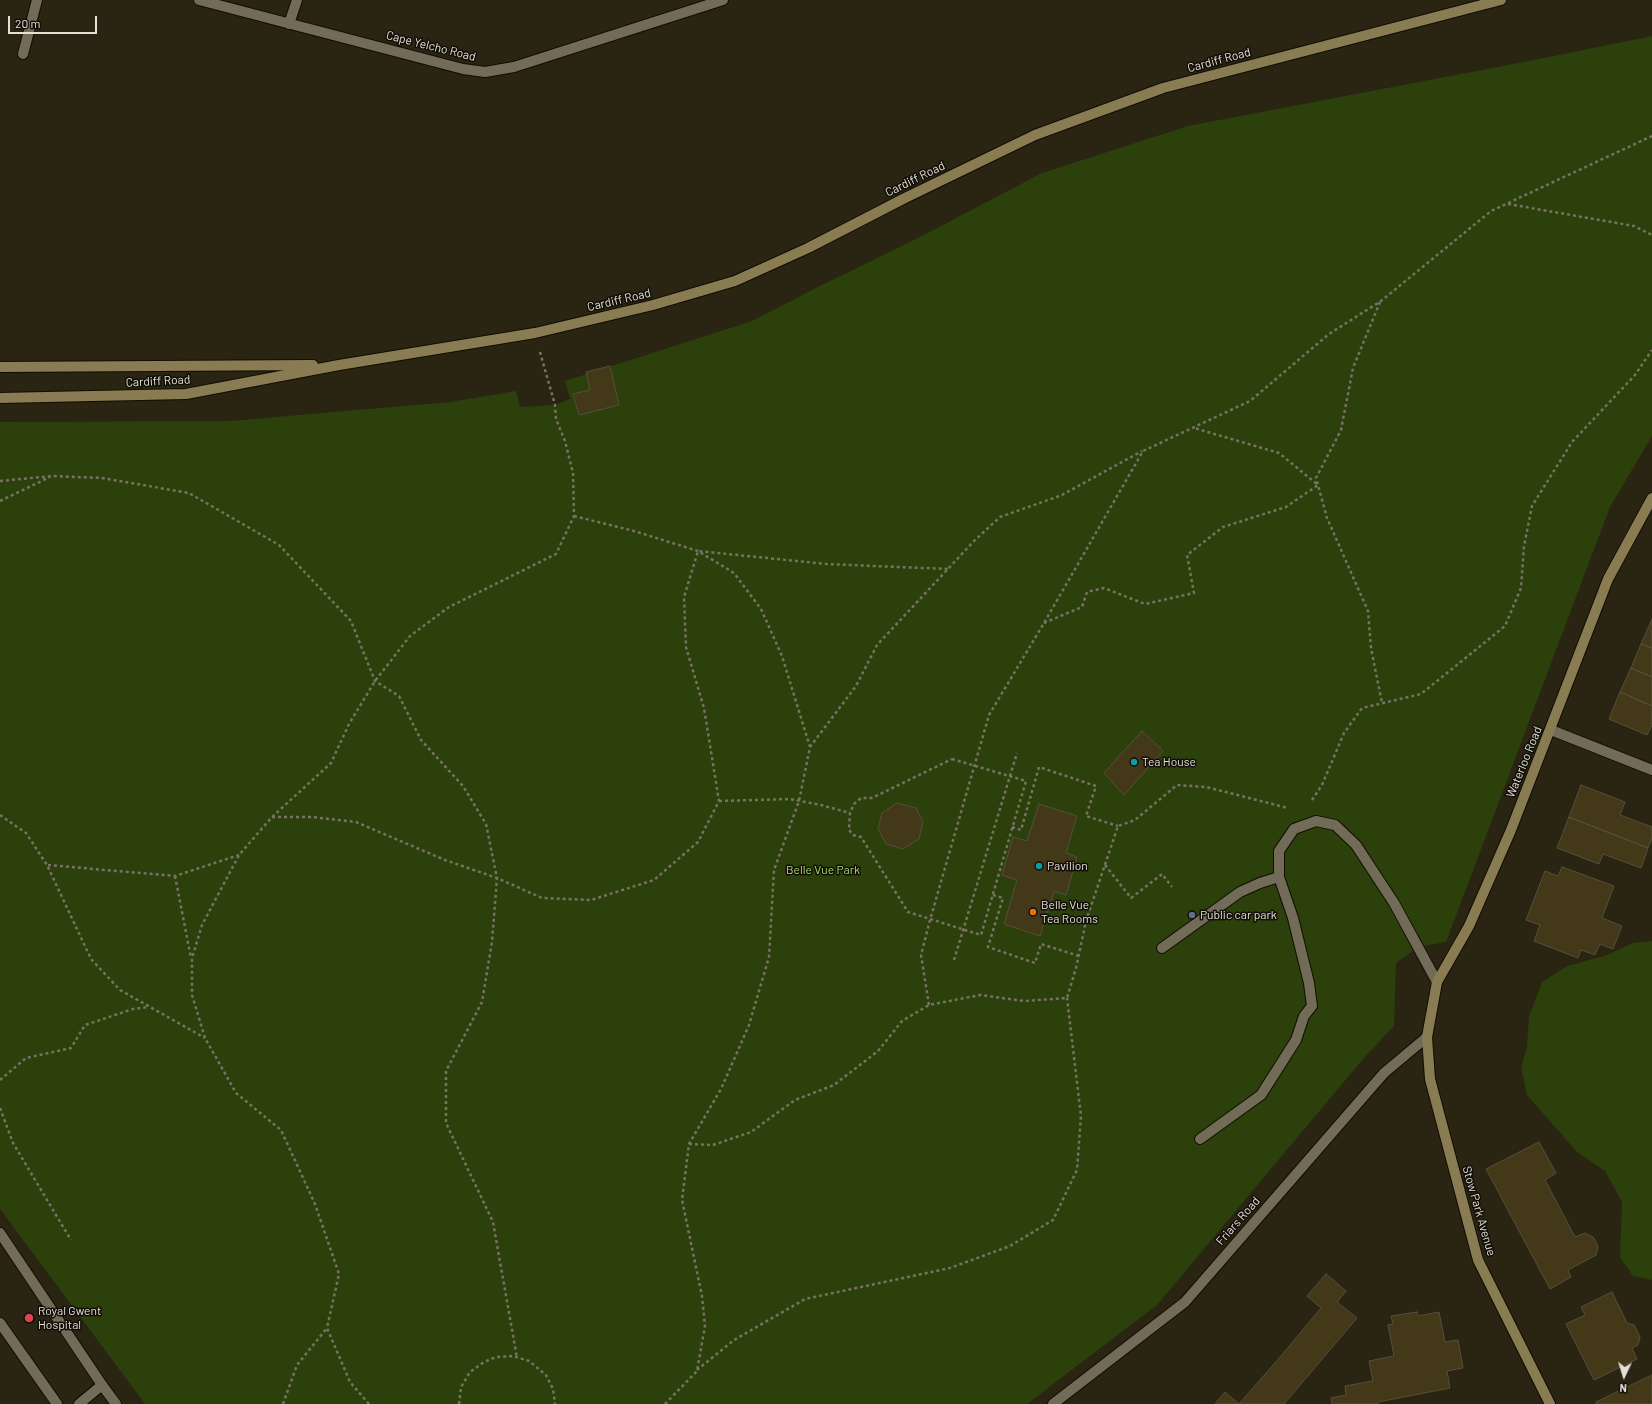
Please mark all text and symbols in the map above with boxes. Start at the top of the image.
scale bar [10,8,99,34]
text: 20 m [15,16,41,30]
street label: Cape Yelcho Road [385,28,477,64]
street label: Cardiff Road [1186,45,1252,75]
street label: Cardiff Road [883,158,947,200]
street label: Cardiff Road [586,286,652,314]
street label: Cardiff Road [125,372,191,390]
street label: Waterloo Road [1503,724,1545,800]
place label: Tea House [1142,755,1196,769]
marker: Tea House [1129,757,1139,767]
place label: Pavilion [1047,859,1088,873]
marker: Pavilion [1034,861,1044,871]
park label: Belle Vue Park [786,863,860,877]
place label: Belle Vue Tea Rooms [1041,898,1098,926]
marker: Belle Vue Tea Rooms [1028,907,1038,917]
place label: Public car park [1200,908,1277,922]
marker: Public car park [1187,910,1197,920]
street label: Stow Park Avenue [1459,1164,1499,1258]
street label: Friars Road [1213,1194,1263,1248]
place label: Royal Gwent Hospital [38,1304,101,1332]
marker: Royal Gwent Hospital [23,1312,35,1324]
north arrow [1604,1356,1644,1396]
text: N [1619,1382,1627,1395]

